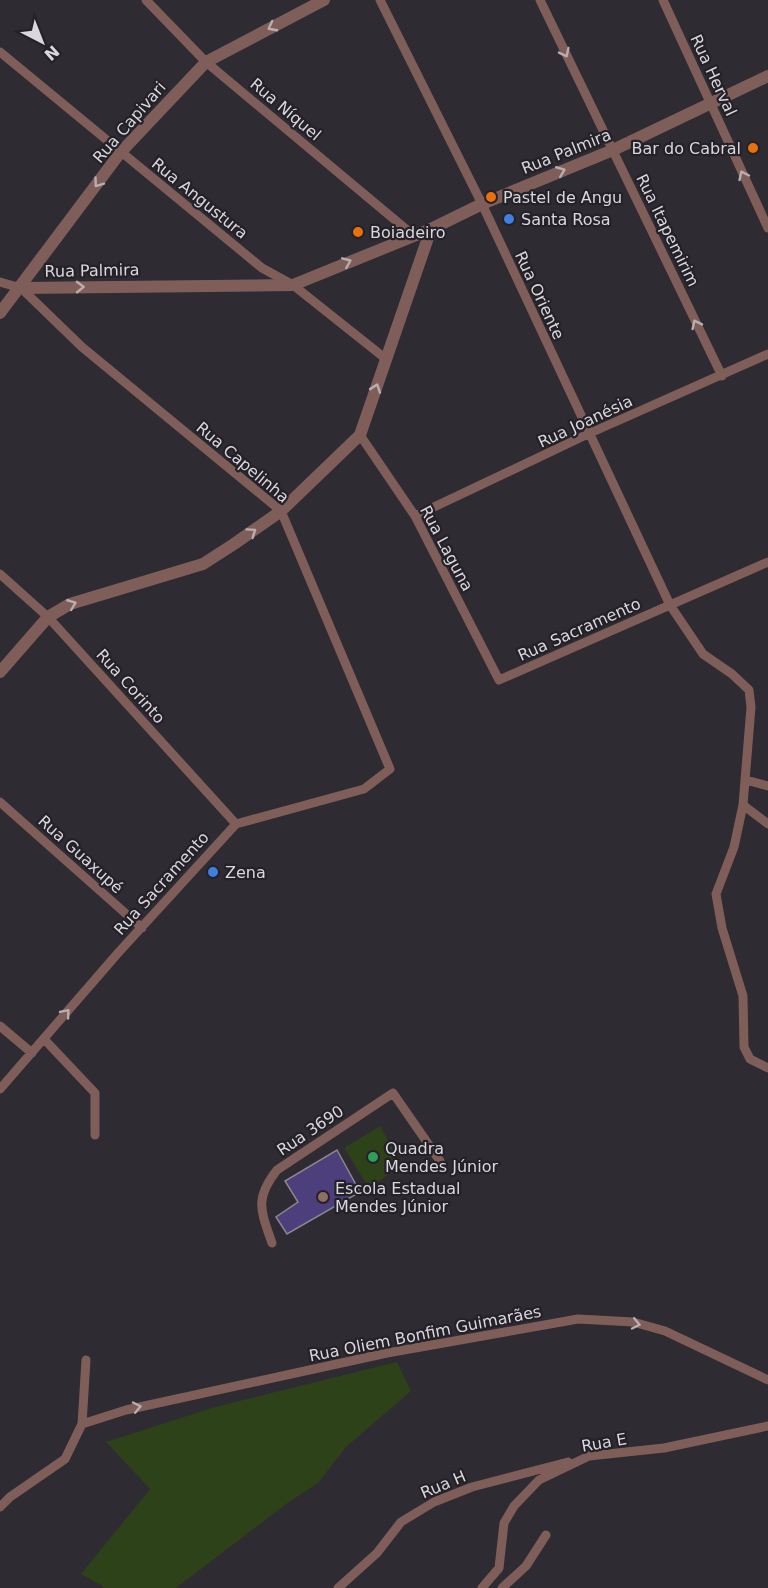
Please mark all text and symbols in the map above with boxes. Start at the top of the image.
north arrow [12,12,72,72]
one-way arrow [268,20,279,31]
street label: Rua Herval [686,31,741,119]
text: N [40,41,63,64]
one-way arrow [558,46,570,57]
street label: Rua Níquel [246,74,325,144]
street label: Rua Capivari [89,78,170,167]
street label: Rua Palmira [519,125,614,178]
place label: Bar do Cabral [632,139,741,158]
marker: Bar do Cabral [746,141,760,155]
street label: Rua Angustura [148,154,251,243]
one-way arrow [555,166,566,178]
one-way arrow [739,170,751,181]
street label: Rua Itapemirim [632,171,703,290]
one-way arrow [94,176,105,187]
place label: Pastel de Angu [503,188,622,207]
marker: Pastel de Angu [484,190,498,204]
place label: Santa Rosa [521,210,611,229]
marker: Santa Rosa [502,212,516,226]
place label: Boiadeiro [370,223,445,242]
marker: Boiadeiro [351,225,365,239]
street label: Rua Oriente [511,248,568,342]
one-way arrow [341,257,352,269]
street label: Rua Palmira [44,260,140,281]
one-way arrow [75,281,84,293]
one-way arrow [692,319,704,330]
one-way arrow [369,383,381,394]
street label: Rua Joanésia [535,391,636,452]
street label: Rua Capelinha [192,418,293,507]
street label: Rua Laguna [416,502,477,594]
one-way arrow [245,528,256,539]
street label: Rua Sacramento [515,594,643,665]
one-way arrow [66,599,77,611]
street label: Rua Corinto [92,645,169,727]
street label: Rua Guaxupé [34,811,127,897]
street label: Rua Sacramento [110,828,213,939]
place label: Zena [225,863,266,882]
marker: Zena [206,865,220,879]
one-way arrow [59,1009,70,1020]
street label: Rua 3690 [273,1101,347,1160]
place label: Quadra Mendes Júnior [385,1139,498,1176]
marker: Quadra Mendes Júnior [366,1150,380,1164]
place label: Escola Estadual Mendes Júnior [335,1179,460,1216]
marker: Escola Estadual Mendes Júnior [316,1190,330,1204]
street label: Rua Oliem Bonfim Guimarães [307,1302,543,1365]
one-way arrow [631,1316,641,1329]
one-way arrow [132,1402,142,1415]
street label: Rua E [580,1429,628,1456]
street label: Rua H [418,1466,469,1502]

